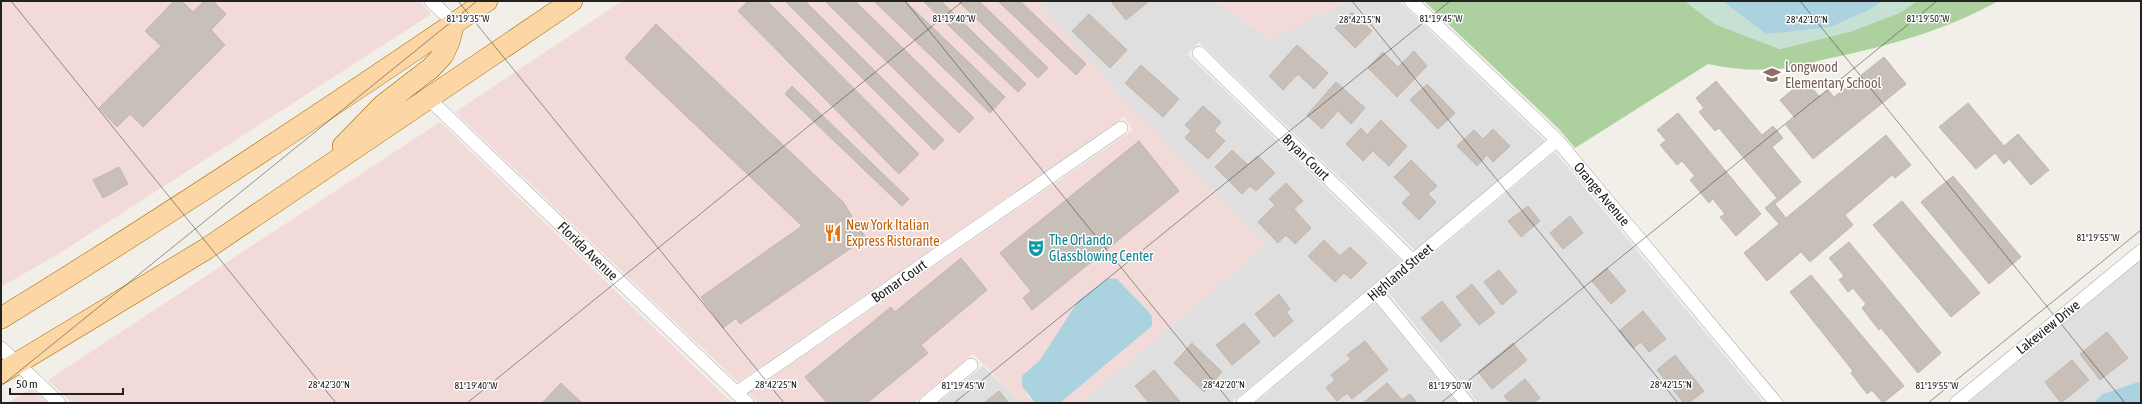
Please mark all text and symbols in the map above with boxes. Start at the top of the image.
text: 81°19'35"W [446,13,490,24]
text: 81°19'40"W [932,13,976,24]
text: 81°19'45"W [1419,13,1463,24]
text: 81°19'50"W [1906,13,1950,24]
text: 28°42'15"N [1339,14,1381,25]
text: 28°42'10"N [1786,14,1828,25]
place label: Longwood Elementary School [1785,59,1881,91]
school or university icon: Longwood Elementary School [1762,65,1782,85]
street label: Bryan Court [1279,131,1333,183]
street label: Orange Avenue [1571,159,1633,229]
place label: New York Italian Express Ristorante [846,217,940,249]
street label: Florida Avenue [555,219,621,283]
restaurant icon: New York Italian Express Ristorante [823,223,843,243]
place label: The Orlando Glassblowing Center [1049,232,1154,264]
text: 81°19'55"W [2076,232,2120,243]
theatre icon: The Orlando Glassblowing Center [1026,238,1046,258]
street label: Highland Street [1364,240,1436,304]
street label: Bomar Court [868,256,930,306]
street label: Lakeview Drive [2013,297,2083,357]
scale bar [10,370,123,396]
text: 50 m [16,377,38,391]
text: 28°42'30"N [308,379,350,390]
text: 28°42'25"N [755,379,797,390]
text: 28°42'20"N [1203,379,1245,390]
text: 28°42'15"N [1650,379,1692,390]
text: 81°19'40"W [454,380,498,391]
text: 81°19'45"W [941,380,985,391]
text: 81°19'50"W [1428,380,1472,391]
text: 81°19'55"W [1915,380,1959,391]

